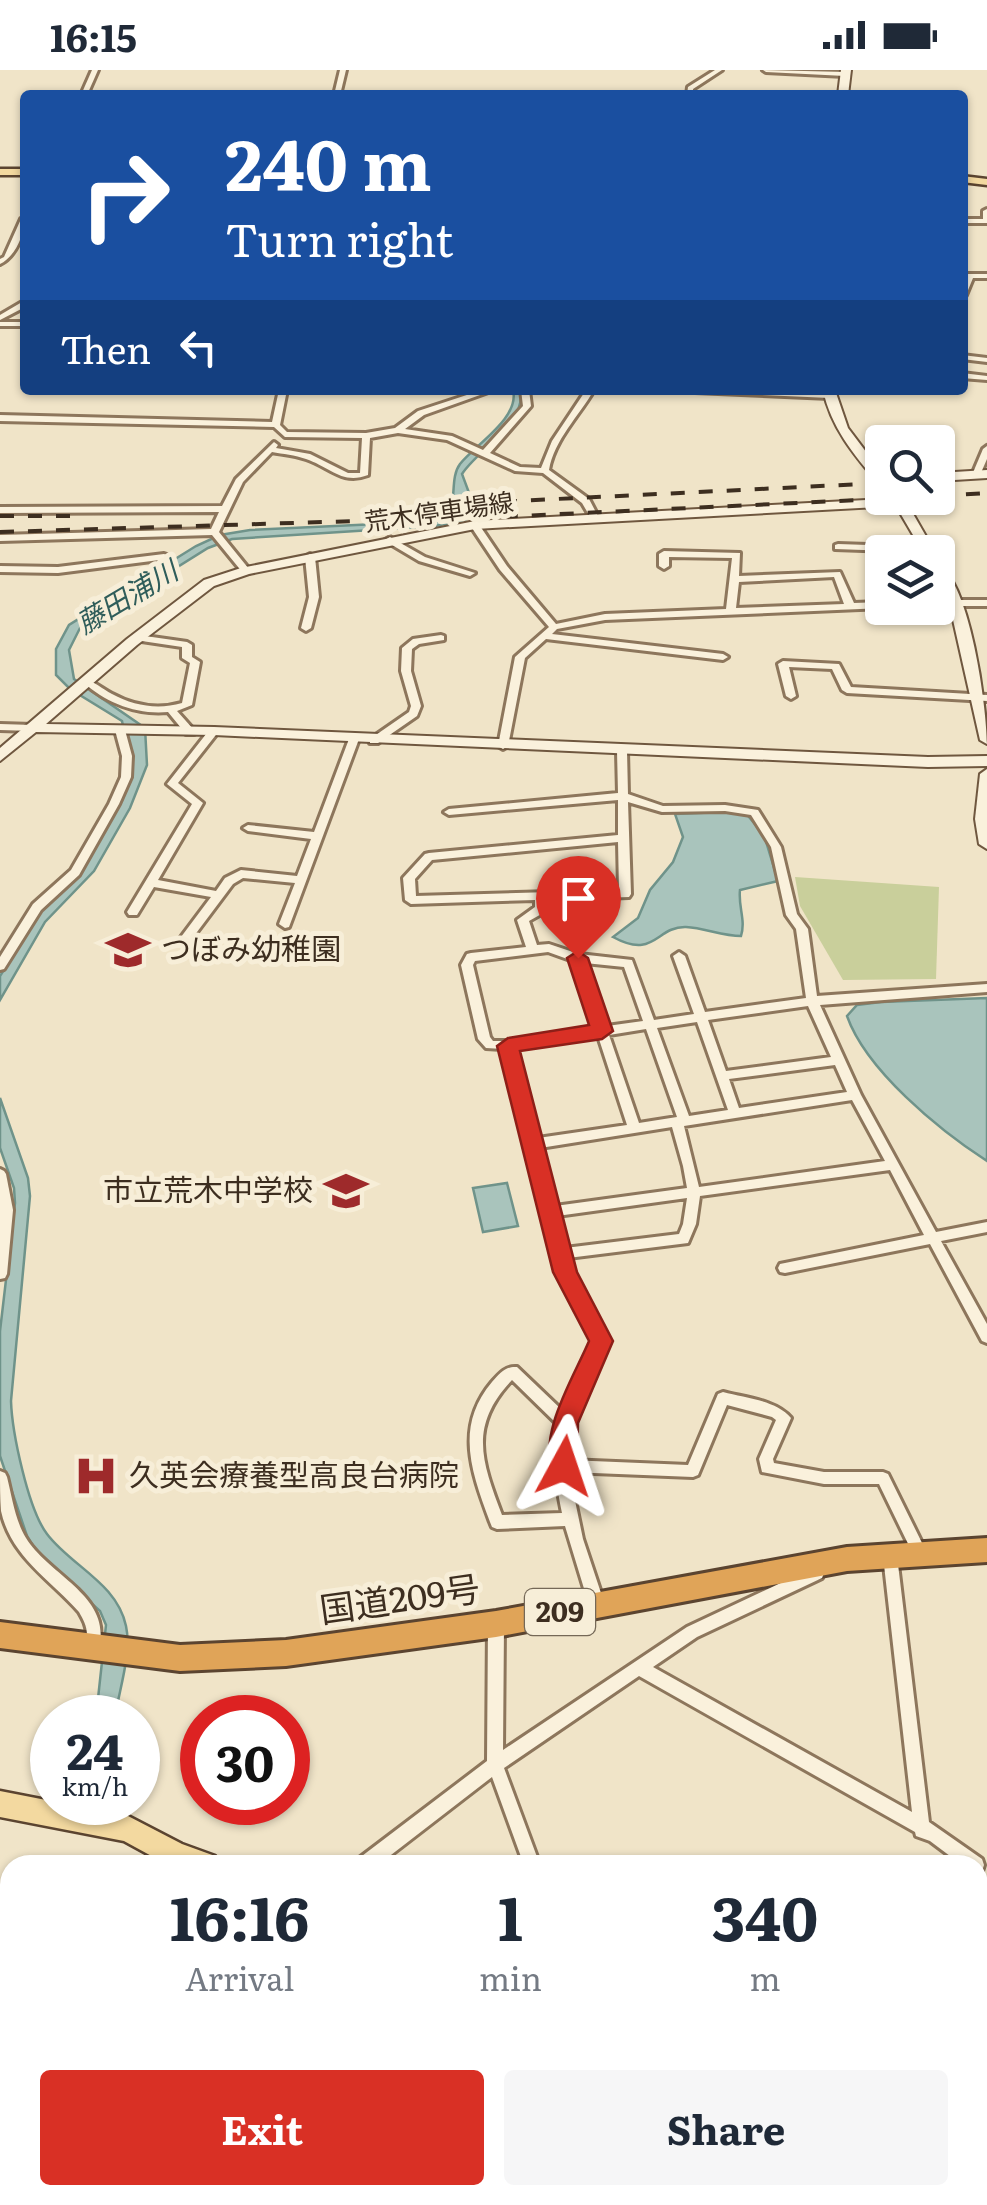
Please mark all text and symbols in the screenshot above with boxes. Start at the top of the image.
text: 16:15 [50,7,137,64]
text: 240 m [225,109,432,213]
icon: right [60,130,190,260]
text: Turn right [225,204,453,271]
text: Then [60,319,151,376]
icon: left [171,320,226,375]
map controls [865,425,955,625]
button: search [865,425,955,515]
street label: 荒木停車場線 [362,482,516,539]
button: layers [865,535,955,625]
water label: 藤田浦川 [67,547,187,642]
pin [536,856,621,959]
icon: arrive [551,871,606,926]
place label: つぼみ幼稚園 [161,925,341,969]
school or university icon: つぼみ幼稚園 [104,926,152,974]
place label: 市立荒木中学校 [103,1166,313,1210]
school or university icon: 市立荒木中学校 [322,1167,370,1215]
position arrow [512,1414,616,1518]
place label: 久英会療養型高良台病院 [129,1451,459,1495]
hospital icon: 久英会療養型高良台病院 [72,1452,120,1500]
street label: 国道209号 [316,1560,483,1634]
road number: 209 [525,1589,595,1635]
speed limit sign: 30 [180,1695,310,1825]
text: 24 [66,1711,123,1785]
text: km/h [62,1767,128,1804]
text: 16:16 [170,1870,309,1959]
text: 1 [498,1870,523,1959]
text: 340 [712,1870,818,1959]
text: Arrival [185,1953,294,2001]
text: min [479,1953,542,2001]
text: m [749,1953,781,2001]
button: Exit [40,2070,484,2185]
button: Share [504,2070,948,2185]

